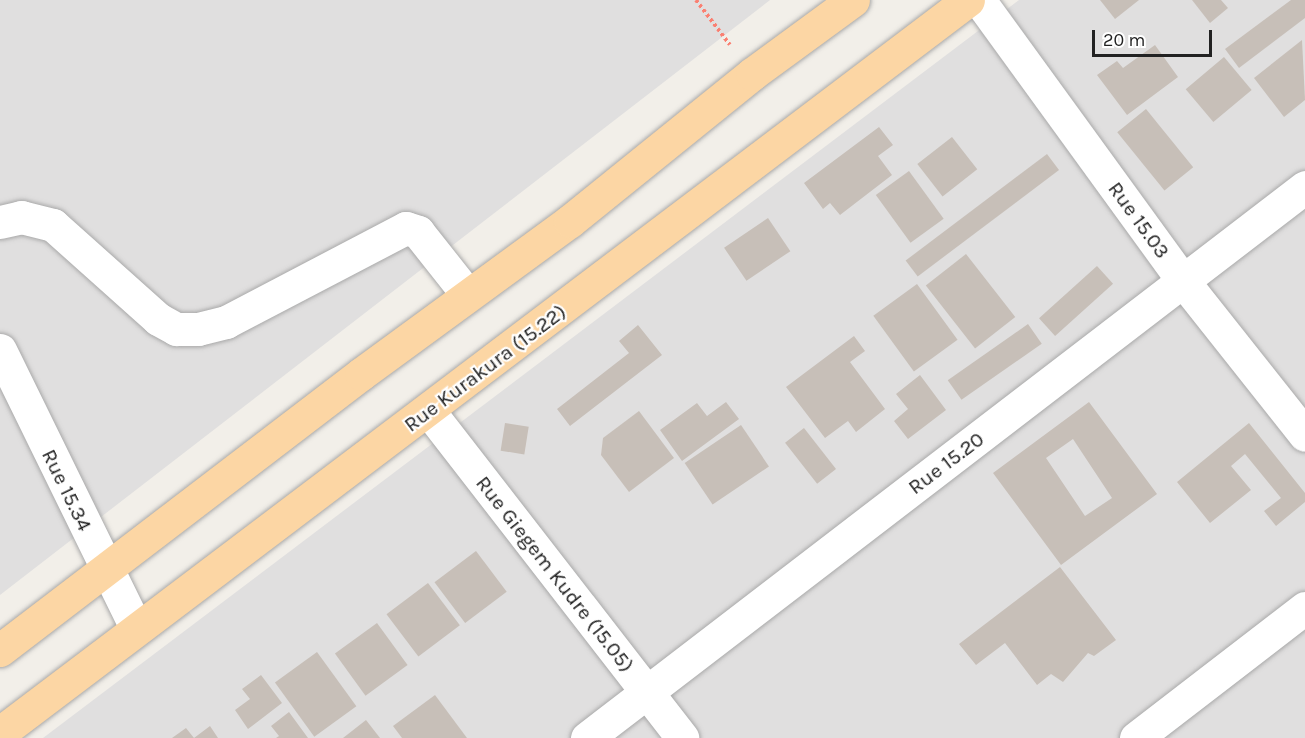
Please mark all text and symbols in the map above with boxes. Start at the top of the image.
scale bar [1095,18,1215,56]
text: 20 m [1103,29,1145,51]
street label: Rue 15.03 [1103,177,1175,263]
street label: Rue Kurakura (15.22) [399,299,571,437]
street label: Rue 15.20 [903,426,989,500]
street label: Rue 15.34 [36,445,98,535]
street label: Rue Giegem Kudre (15.05) [470,471,640,677]

